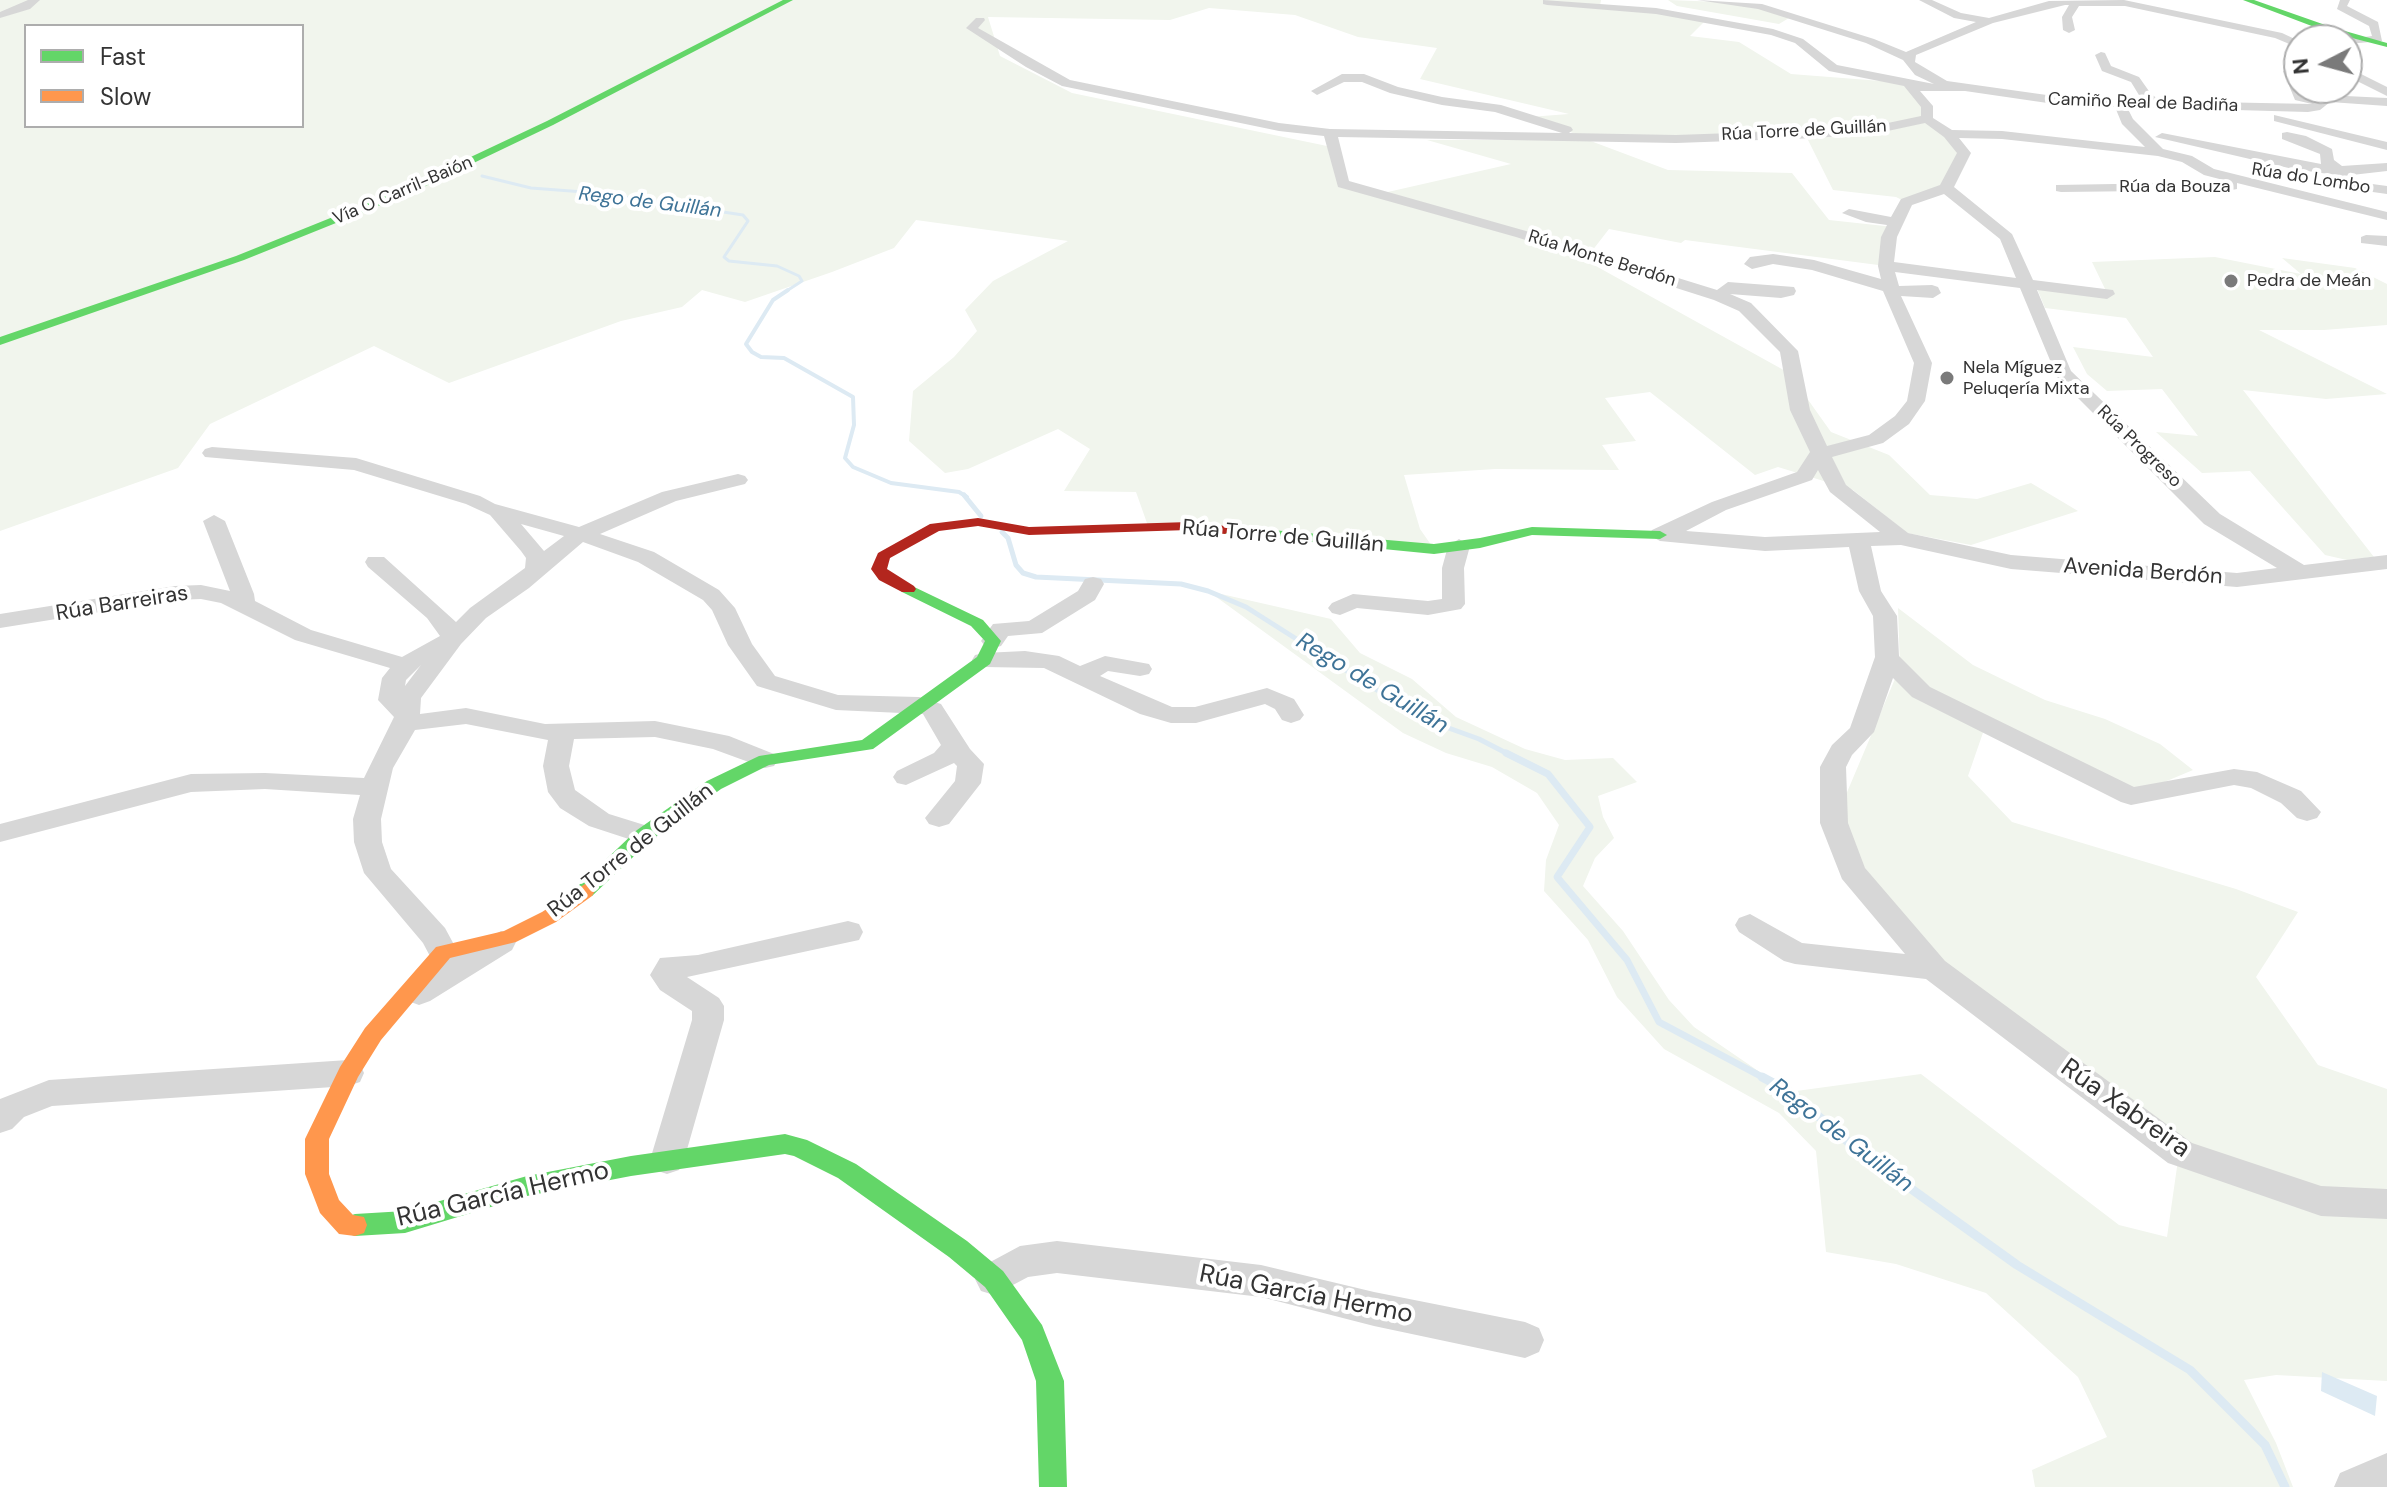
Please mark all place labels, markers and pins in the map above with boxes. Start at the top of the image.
place label: Pedra de Meán [2247,270,2371,292]
marker: Pedra de Meán [2222,272,2240,290]
place label: Nela Míguez Peluqería Mixta [1963,357,2089,400]
marker: Nela Míguez Peluqería Mixta [1938,369,1956,387]

